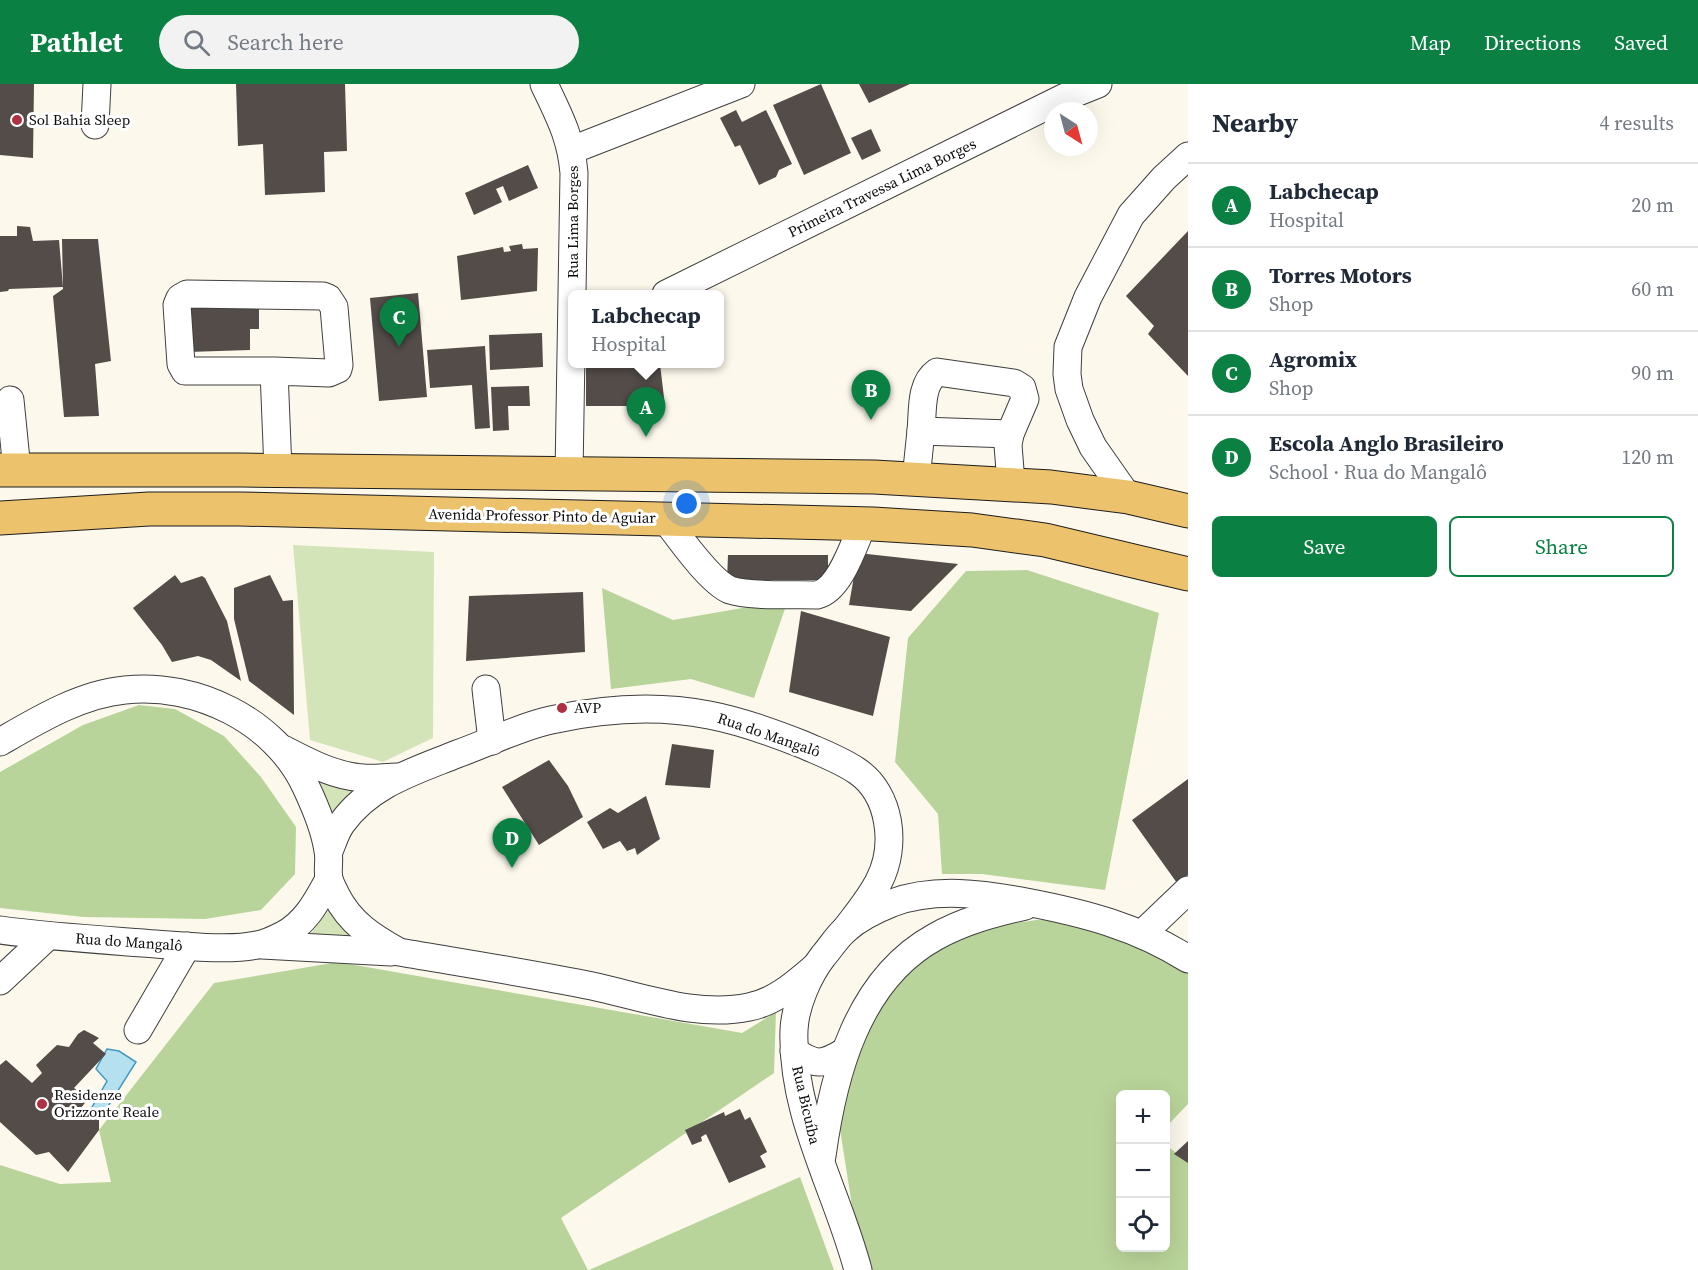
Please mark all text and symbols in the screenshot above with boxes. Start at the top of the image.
search box [159,15,579,69]
text: Pathlet [30,23,123,61]
icon: search [180,26,213,59]
text: Search here [228,27,344,57]
text: Map [1410,28,1451,57]
text: Directions [1484,28,1581,57]
text: Saved [1614,28,1668,57]
north arrow [1044,102,1098,156]
text: Nearby [1212,105,1298,141]
place label: Sol Bahia Sleep [29,109,131,130]
text: 4 results [1599,109,1674,137]
marker: Sol Bahia Sleep [10,113,24,127]
street label: Primeira Travessa Lima Borges [784,133,979,242]
street label: Rua Lima Borges [562,165,583,279]
text: Labchecap [1269,176,1379,206]
text: A [1225,191,1238,219]
text: 20 m [1631,191,1674,219]
text: Hospital [1269,206,1344,234]
text: Torres Motors [1269,260,1412,290]
text: B [1225,275,1238,303]
text: 60 m [1631,275,1674,303]
popup [568,290,724,368]
text: Shop [1269,290,1314,318]
pin: C [380,298,418,347]
text: Labchecap [591,300,701,330]
text: Hospital [591,330,666,358]
text: Agromix [1269,344,1357,374]
text: C [1225,359,1238,387]
text: 90 m [1631,359,1674,387]
pin: B [852,370,890,420]
text: Shop [1269,374,1314,402]
pin: A [626,388,666,437]
text: Escola Anglo Brasileiro [1269,428,1504,458]
text: D [1224,443,1239,471]
text: 120 m [1621,443,1674,471]
text: School · Rua do Mangalô [1269,458,1487,486]
your location [672,489,701,518]
street label: Avenida Professor Pinto de Aguiar [428,503,657,528]
button: Save [1212,516,1437,577]
button: Share [1449,516,1674,577]
place label: AVP [574,697,601,718]
marker: AVP [555,701,569,715]
street label: Rua do Mangalô [715,707,823,762]
pin: D [492,818,532,868]
street label: Rua do Mangalô [75,927,183,956]
street label: Rua Bicuíba [787,1063,826,1147]
place label: Residenze Orizzonte Reale [54,1084,160,1122]
map controls [1116,1090,1170,1252]
button: + [1116,1090,1170,1144]
marker: Residenze Orizzonte Reale [35,1097,49,1111]
button: − [1116,1144,1170,1198]
button: locate [1116,1198,1170,1252]

